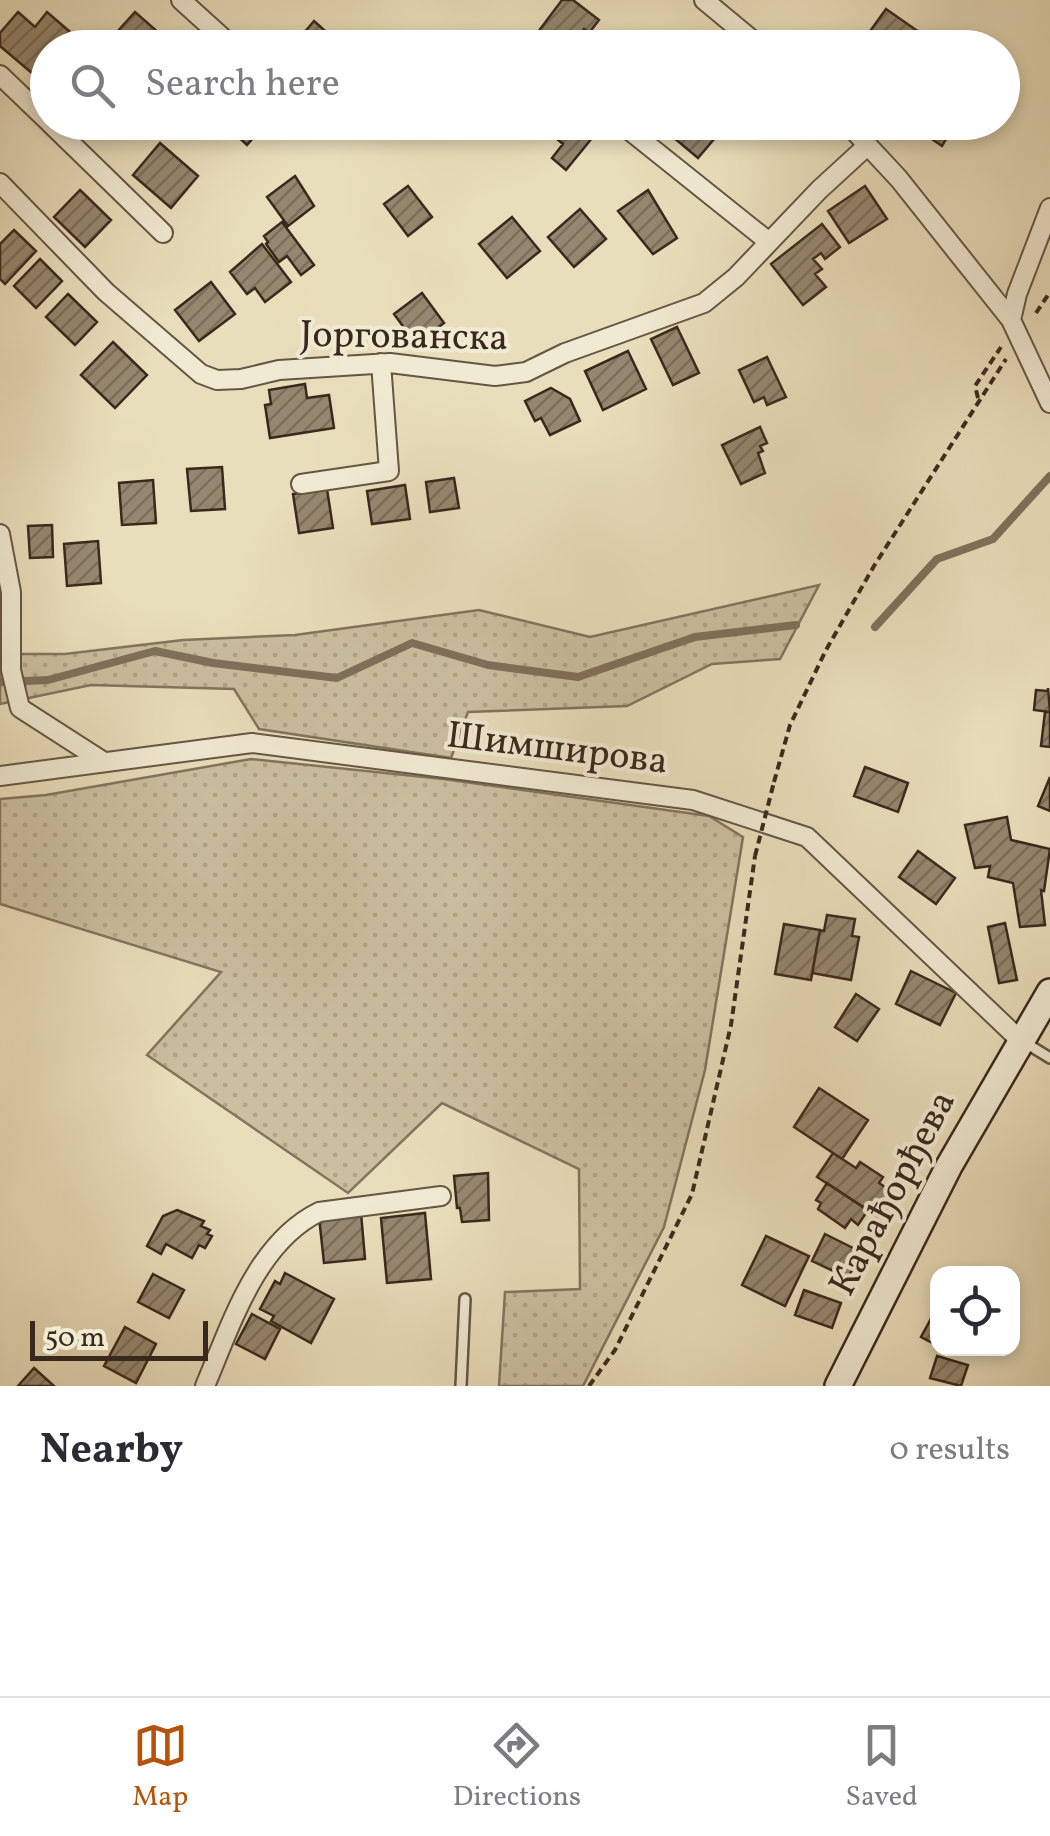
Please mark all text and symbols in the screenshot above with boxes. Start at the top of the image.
search box [30,30,1020,140]
icon: search [65,58,120,113]
text: Search here [145,59,340,112]
street label: Јоргованска [299,310,509,366]
street label: Шимширова [443,710,671,790]
street label: Карађорђева [818,1082,970,1306]
map controls [930,1266,1020,1356]
button: locate [930,1266,1020,1356]
scale bar [30,1316,208,1360]
text: 50 m [45,1319,105,1358]
text: Nearby [40,1422,183,1481]
text: 0 results [890,1429,1010,1473]
tab: Map [132,1718,188,1817]
tab: Directions [453,1718,581,1817]
tab: Saved [846,1718,918,1817]

